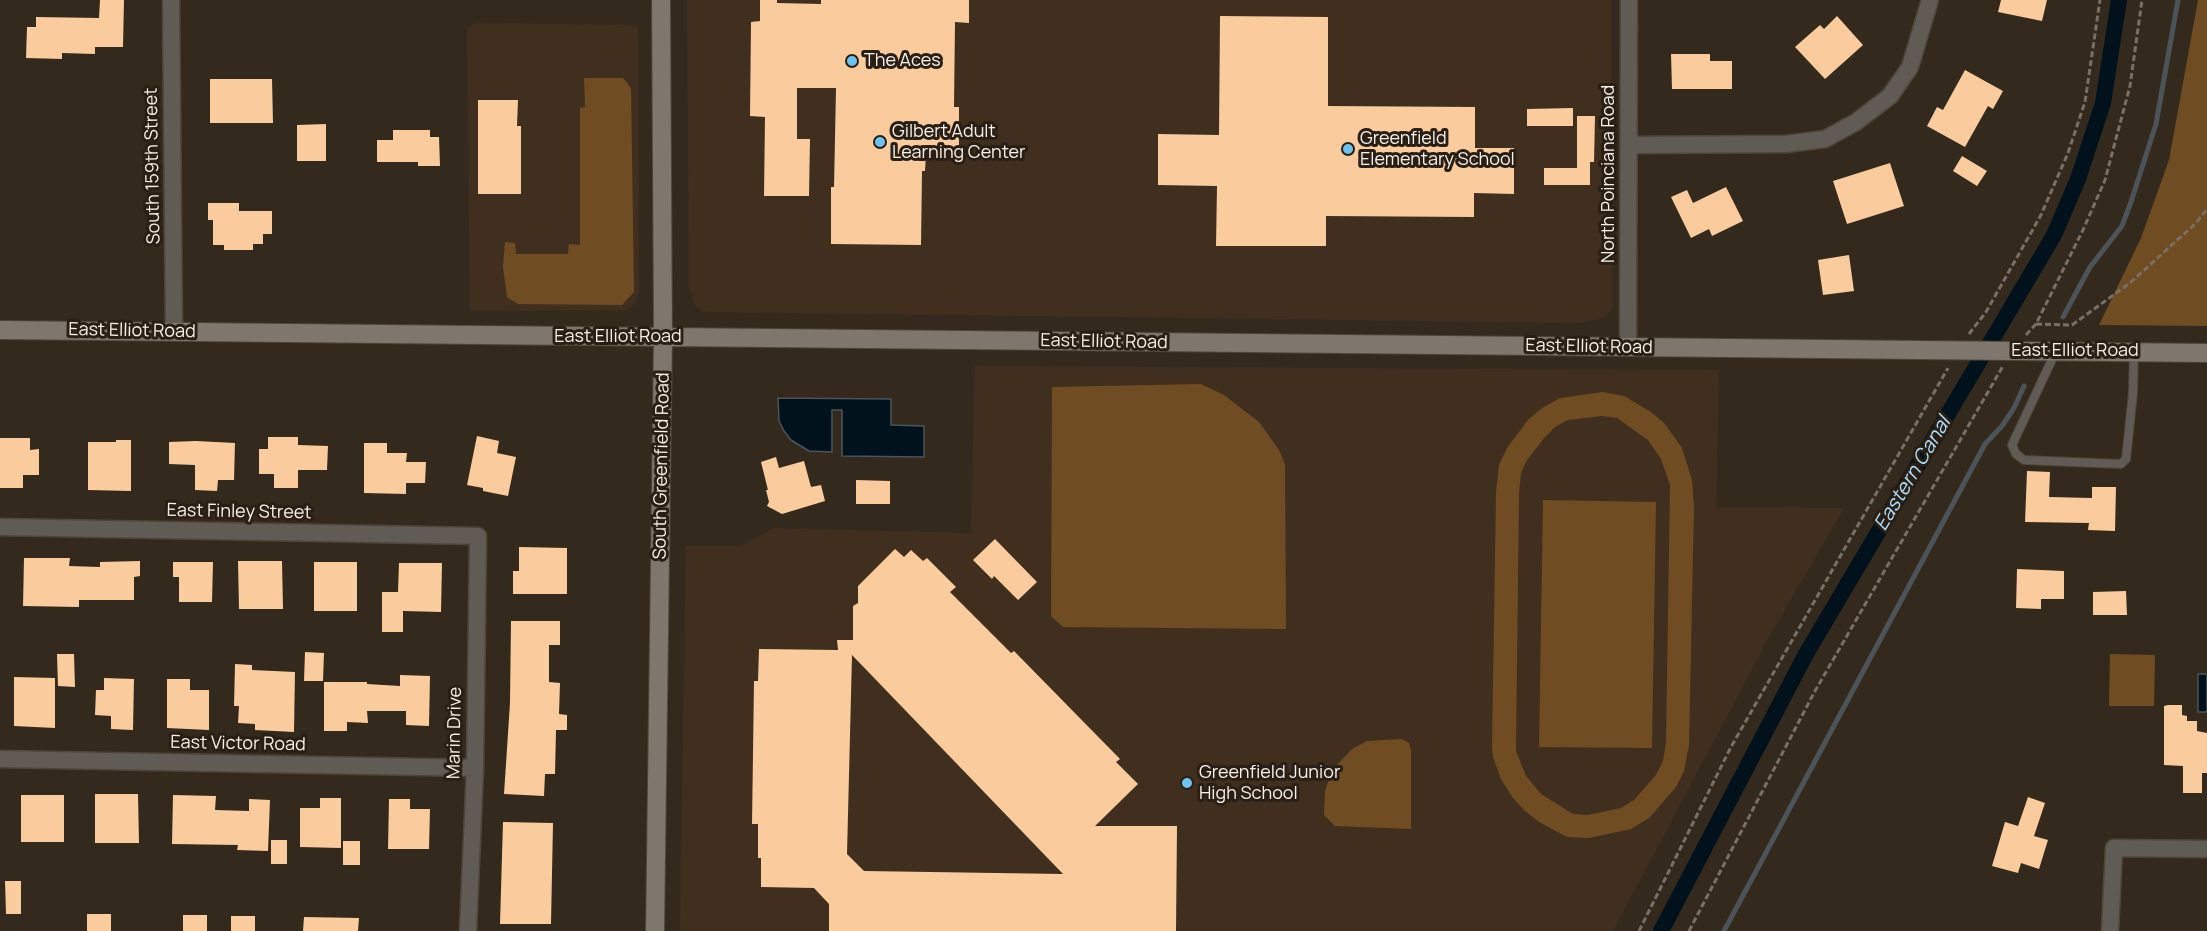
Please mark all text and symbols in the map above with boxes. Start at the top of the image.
place label: The Aces [864,50,941,72]
marker: The Aces [845,54,859,68]
street label: North Poinciana Road [1598,85,1620,263]
street label: South 159th Street [141,87,165,245]
place label: Gilbert Adult Learning Center [892,121,1026,164]
place label: Greenfield Elementary School [1360,128,1515,170]
marker: Gilbert Adult Learning Center [873,135,887,149]
marker: Greenfield Elementary School [1341,142,1355,156]
street label: East Elliot Road [68,319,196,343]
street label: East Elliot Road [554,326,682,348]
street label: East Elliot Road [1040,330,1168,354]
street label: East Elliot Road [1525,335,1653,359]
street label: East Elliot Road [2011,340,2139,362]
street label: South Greenfield Road [650,372,674,560]
water label: Eastern Canal [1870,413,1956,535]
street label: East Finley Street [166,500,312,524]
street label: Marin Drive [443,687,467,779]
street label: East Victor Road [170,732,306,756]
place label: Greenfield Junior High School [1199,762,1340,804]
marker: Greenfield Junior High School [1180,776,1194,790]

